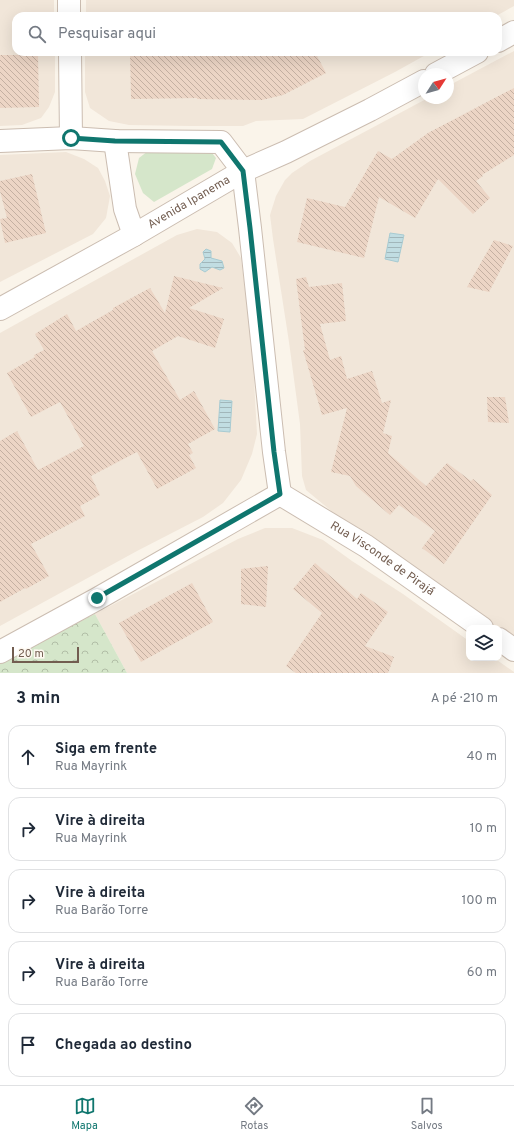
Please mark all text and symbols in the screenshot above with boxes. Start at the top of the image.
search box [12,12,502,56]
icon: search [26,23,48,45]
text: Pesquisar aqui [58,25,156,44]
north arrow [418,68,454,104]
route start [62,129,80,147]
street label: Avenida Ipanema [145,172,233,233]
street label: Rua Visconde de Pirajá [327,518,437,600]
route end [88,589,106,607]
map controls [466,625,502,661]
button: layers [466,625,502,661]
scale bar [12,645,79,664]
text: 20 m [18,647,44,661]
text: 3 min [16,688,60,710]
text: A pé · 210 m [431,691,498,707]
text: Siga em frente [55,740,157,759]
icon: ahead [17,746,39,768]
text: 40 m [467,749,497,765]
text: Rua Mayrink [55,759,127,775]
text: Vire à direita [55,812,145,831]
icon: right [17,818,39,840]
text: 10 m [470,821,497,837]
text: Rua Mayrink [55,831,127,847]
text: Vire à direita [55,884,145,903]
icon: right [17,890,39,912]
text: 100 m [461,893,497,909]
text: Rua Barão Torre [55,903,148,919]
text: Vire à direita [55,956,145,975]
icon: right [17,962,39,984]
text: 60 m [467,965,497,981]
text: Rua Barão Torre [55,975,148,991]
icon: arrive [17,1034,39,1056]
text: Chegada ao destino [55,1036,192,1055]
tab: Mapa [71,1095,98,1133]
tab: Rotas [240,1095,268,1133]
tab: Salvos [411,1095,443,1133]

